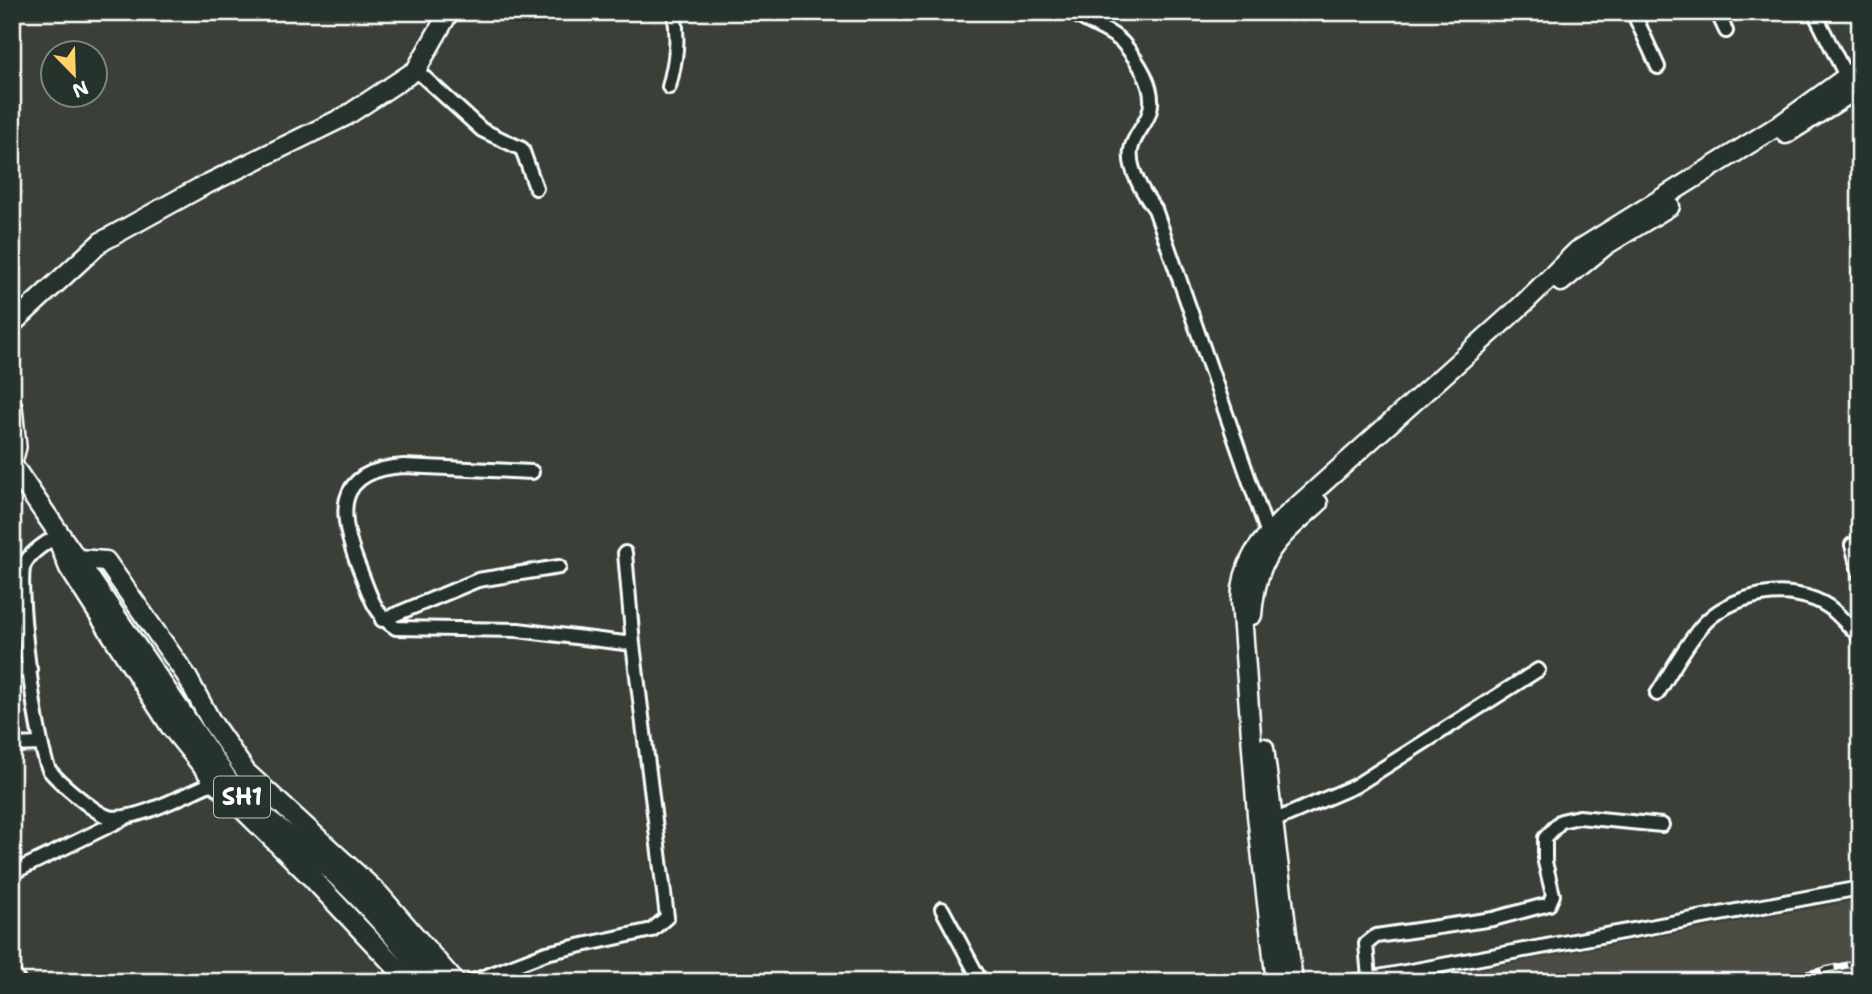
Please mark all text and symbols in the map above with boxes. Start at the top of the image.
north arrow [38,38,108,108]
text: N [69,75,92,104]
road number: SH1 [214,776,270,818]

